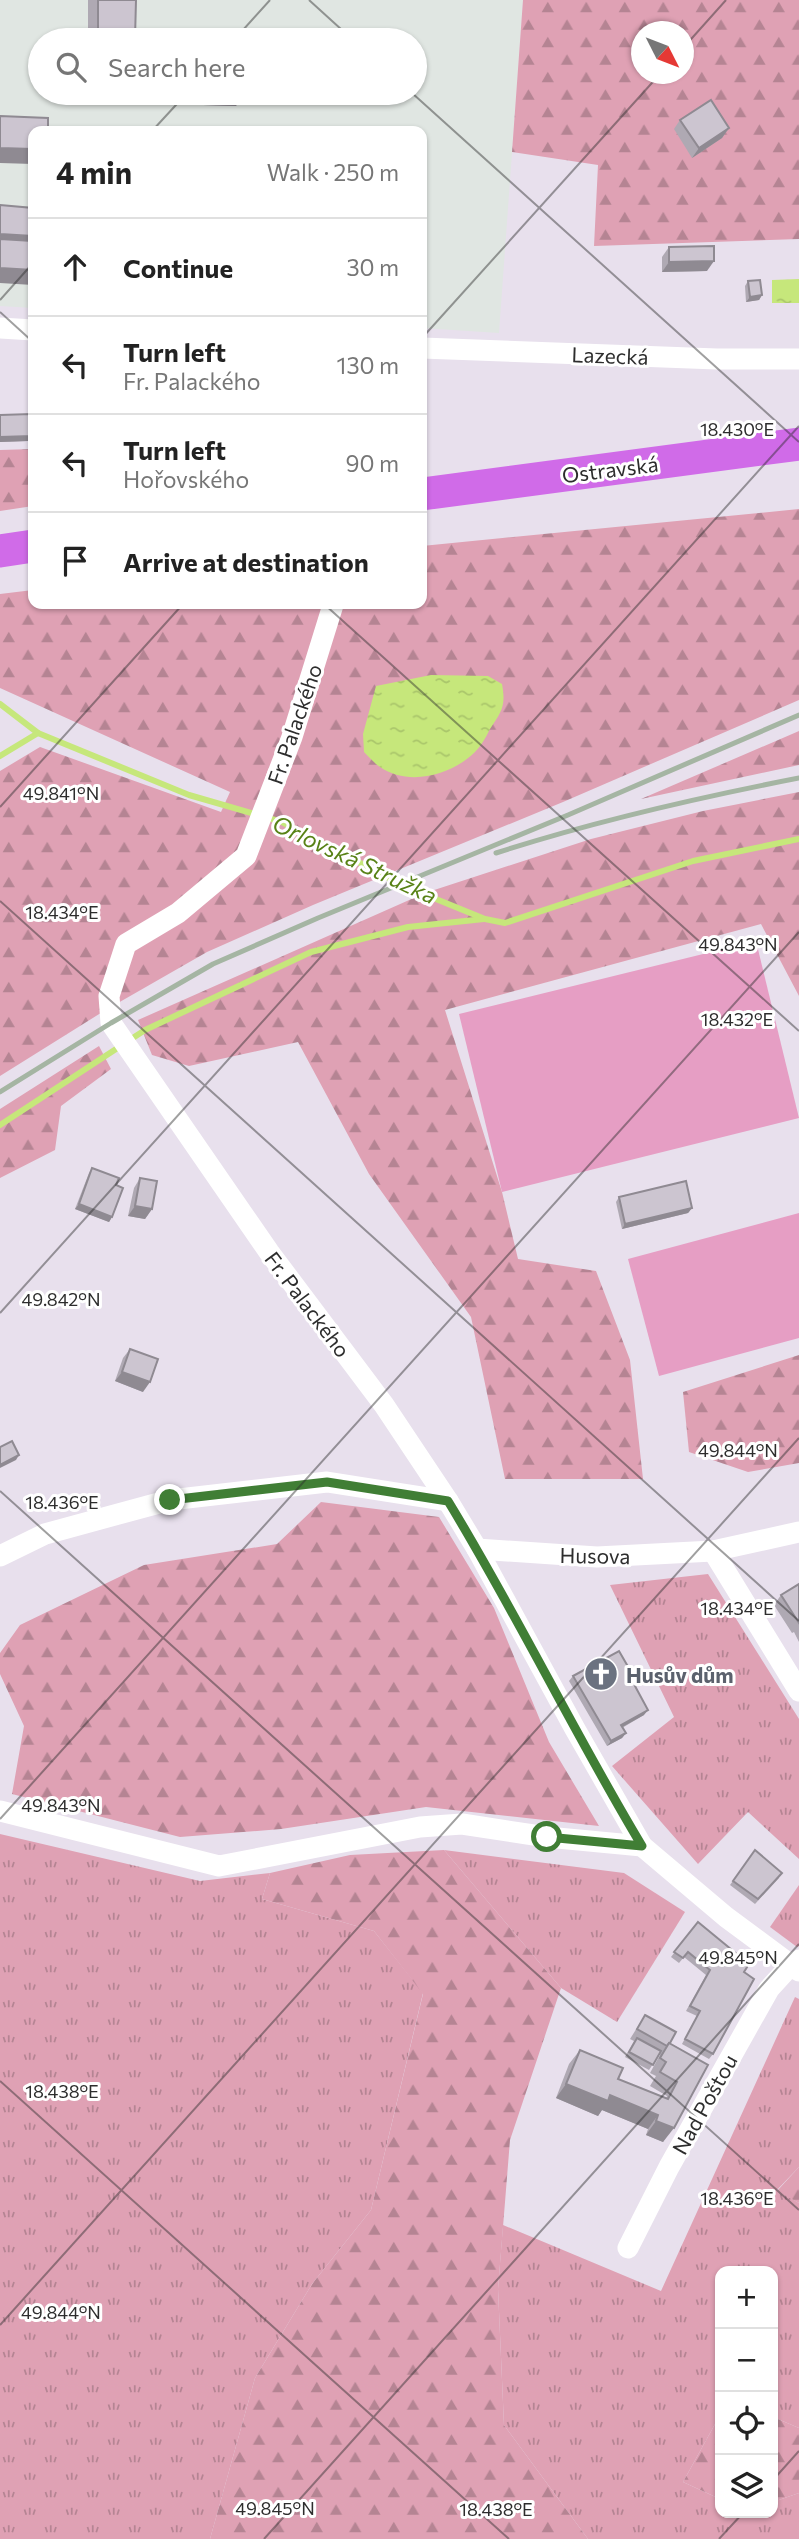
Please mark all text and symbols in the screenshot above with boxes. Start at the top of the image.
north arrow [631,21,694,84]
search box [28,28,427,105]
icon: search [52,48,90,86]
text: Search here [108,51,246,82]
text: 4 min [56,153,132,190]
text: Walk · 250 m [267,158,399,186]
icon: ahead [56,248,94,286]
text: Continue [123,252,233,283]
text: 30 m [346,253,399,281]
text: Turn left [123,336,226,367]
street label: Lazecká [571,341,649,369]
icon: left [56,346,94,384]
text: 130 m [337,351,399,379]
text: Fr. Palackého [123,367,260,395]
text: 18.430°E [700,418,774,440]
text: Turn left [123,434,226,465]
icon: left [56,444,94,482]
text: 90 m [346,449,399,477]
street label: Ostravská [561,451,659,487]
text: Hořovského [123,465,249,493]
icon: arrive [56,542,94,580]
text: Arrive at destination [123,546,369,577]
street label: Fr. Palackého [262,661,326,787]
text: 49.841°N [23,782,99,804]
water label: Orlovská Stružka [268,809,442,909]
text: 18.434°E [25,901,99,923]
text: 49.843°N [698,933,778,955]
text: 18.432°E [701,1008,773,1030]
street label: Fr. Palackého [260,1246,356,1362]
text: 49.842°N [22,1288,100,1310]
text: 49.844°N [698,1439,778,1461]
route end [154,1484,185,1515]
text: 18.436°E [25,1491,99,1513]
street label: Husova [559,1542,631,1568]
text: 18.434°E [700,1597,774,1619]
church icon: Husův dům [582,1655,620,1693]
place label: Husův dům [626,1662,734,1687]
text: 49.843°N [21,1794,101,1816]
route start [531,1821,562,1852]
text: 49.845°N [698,1946,778,1968]
street label: Nad Poštou [666,2050,742,2158]
text: 18.438°E [25,2080,99,2102]
text: 18.436°E [700,2187,774,2209]
map controls [715,2266,778,2518]
button: + [715,2266,778,2329]
text: 49.844°N [21,2301,101,2323]
button: − [715,2329,778,2392]
button: locate [715,2392,778,2455]
button: layers [715,2455,778,2518]
text: 49.845°N [235,2497,315,2519]
text: 18.438°E [459,2498,533,2520]

